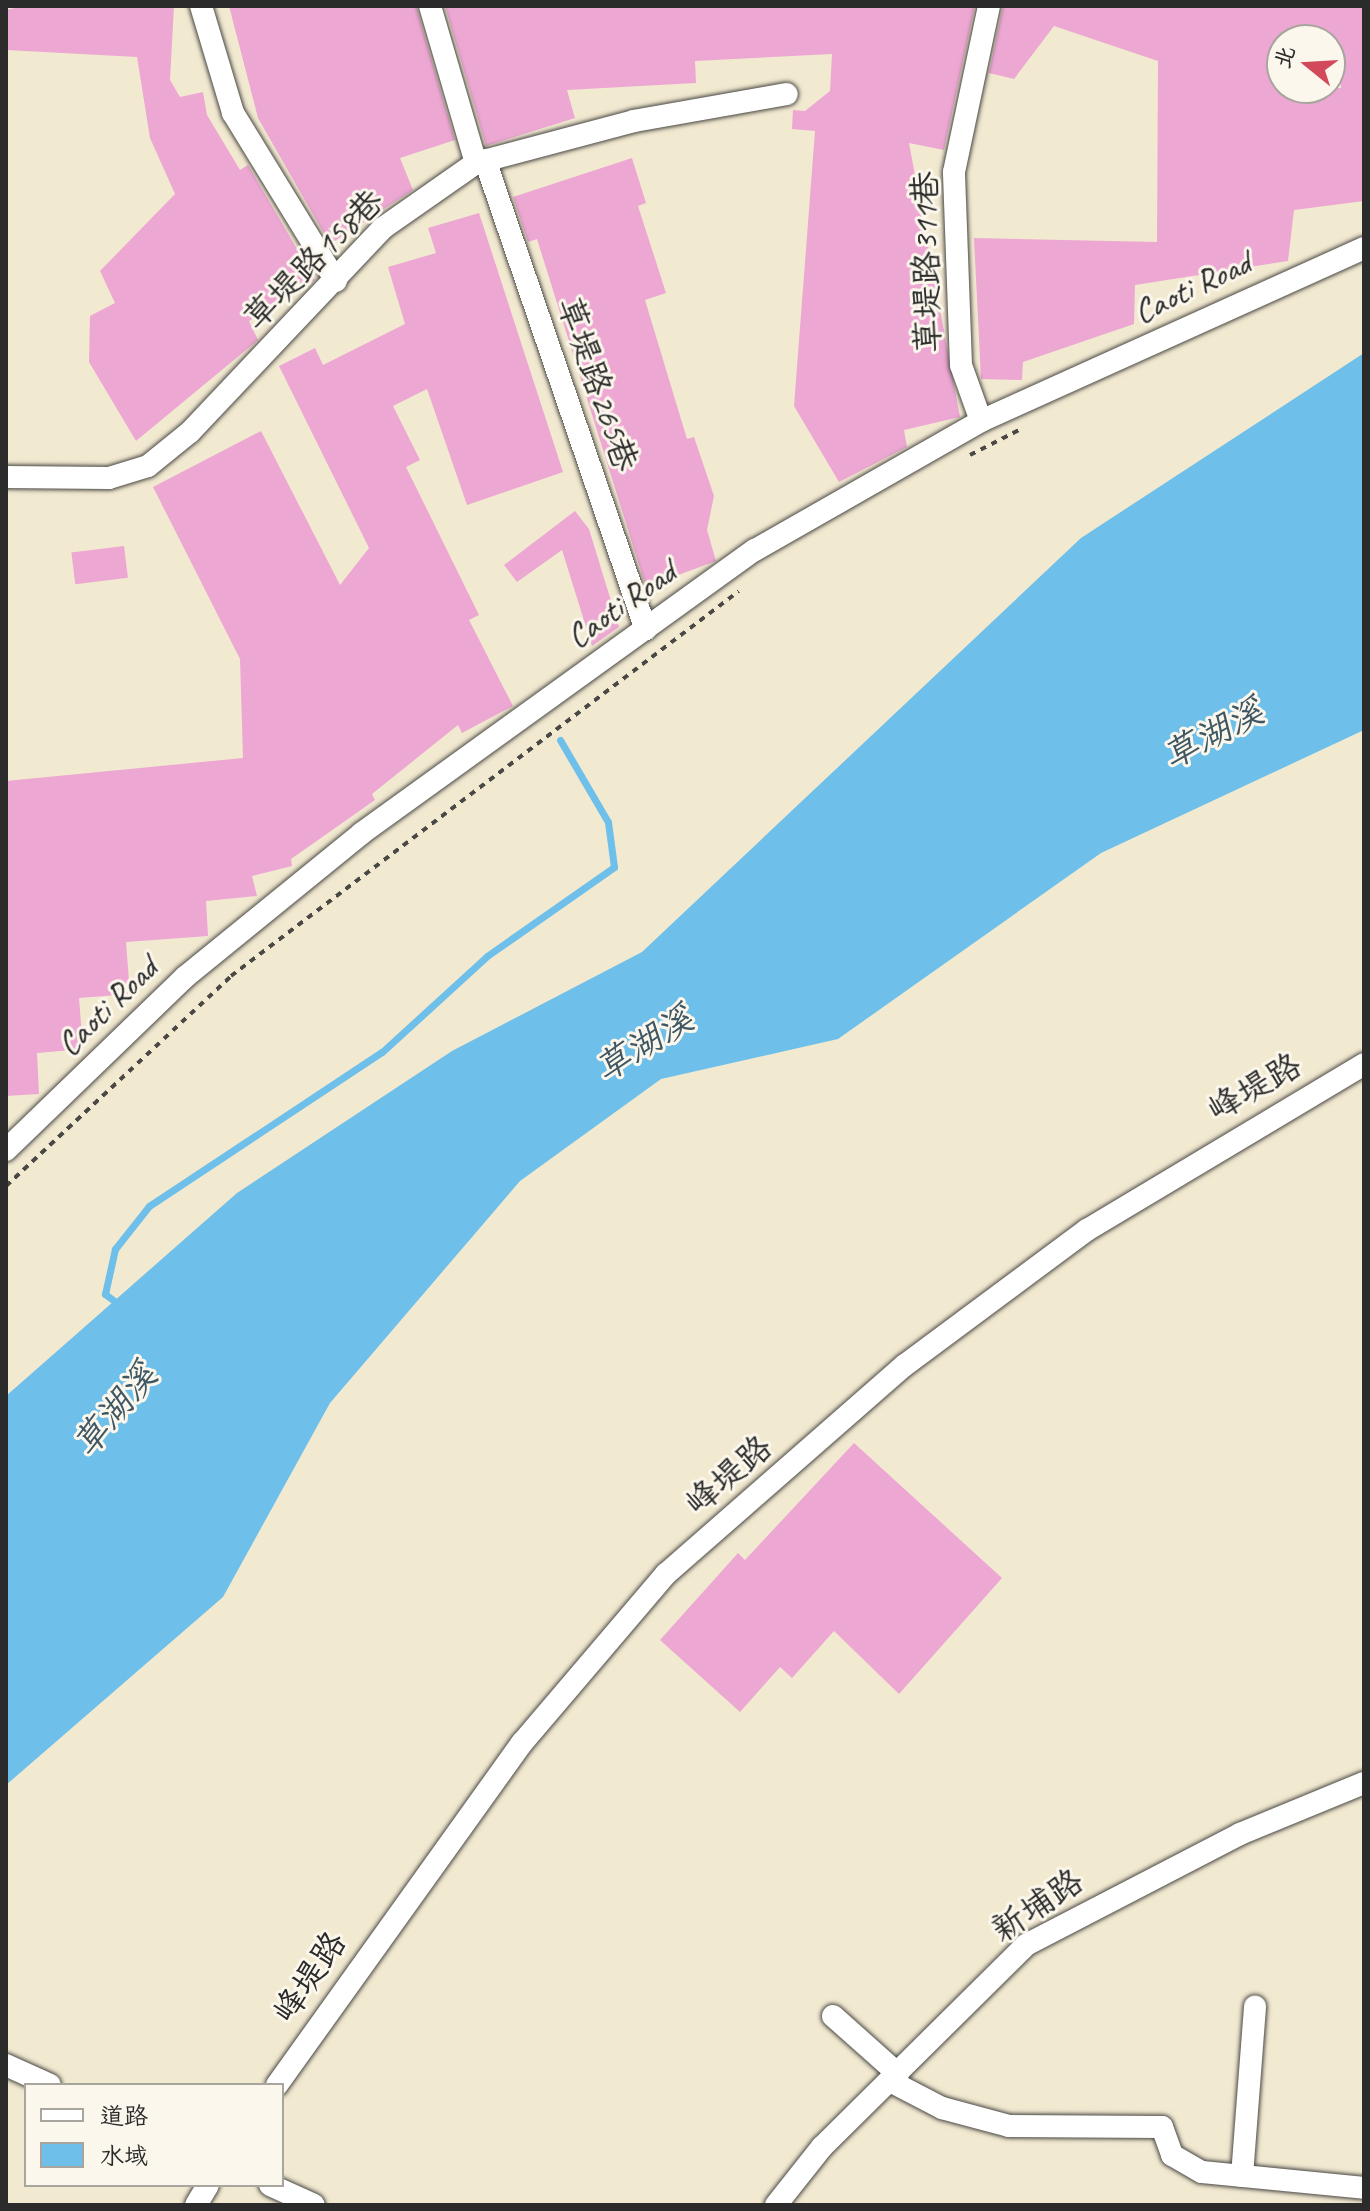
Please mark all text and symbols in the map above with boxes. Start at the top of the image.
north arrow [1266,24,1346,104]
text: 北 [1268,42,1302,72]
street label: 草堤路311巷 [904,171,948,353]
street label: 草堤路158巷 [234,180,392,338]
street label: Caoti Road [1126,242,1258,332]
street label: 草堤路265巷 [549,291,647,477]
street label: Caoti Road [558,551,684,657]
water label: 草湖溪 [1155,690,1271,778]
street label: Caoti Road [48,948,166,1064]
water label: 草湖溪 [587,997,701,1091]
street label: 峰堤路 [1200,1044,1308,1130]
water label: 草湖溪 [64,1355,166,1465]
street label: 峰堤路 [676,1426,780,1524]
street label: 新埔路 [983,1860,1091,1950]
street label: 峰堤路 [264,1923,354,2031]
legend [24,2083,284,2187]
text: 道路 [100,2101,148,2131]
text: 水域 [100,2141,148,2171]

